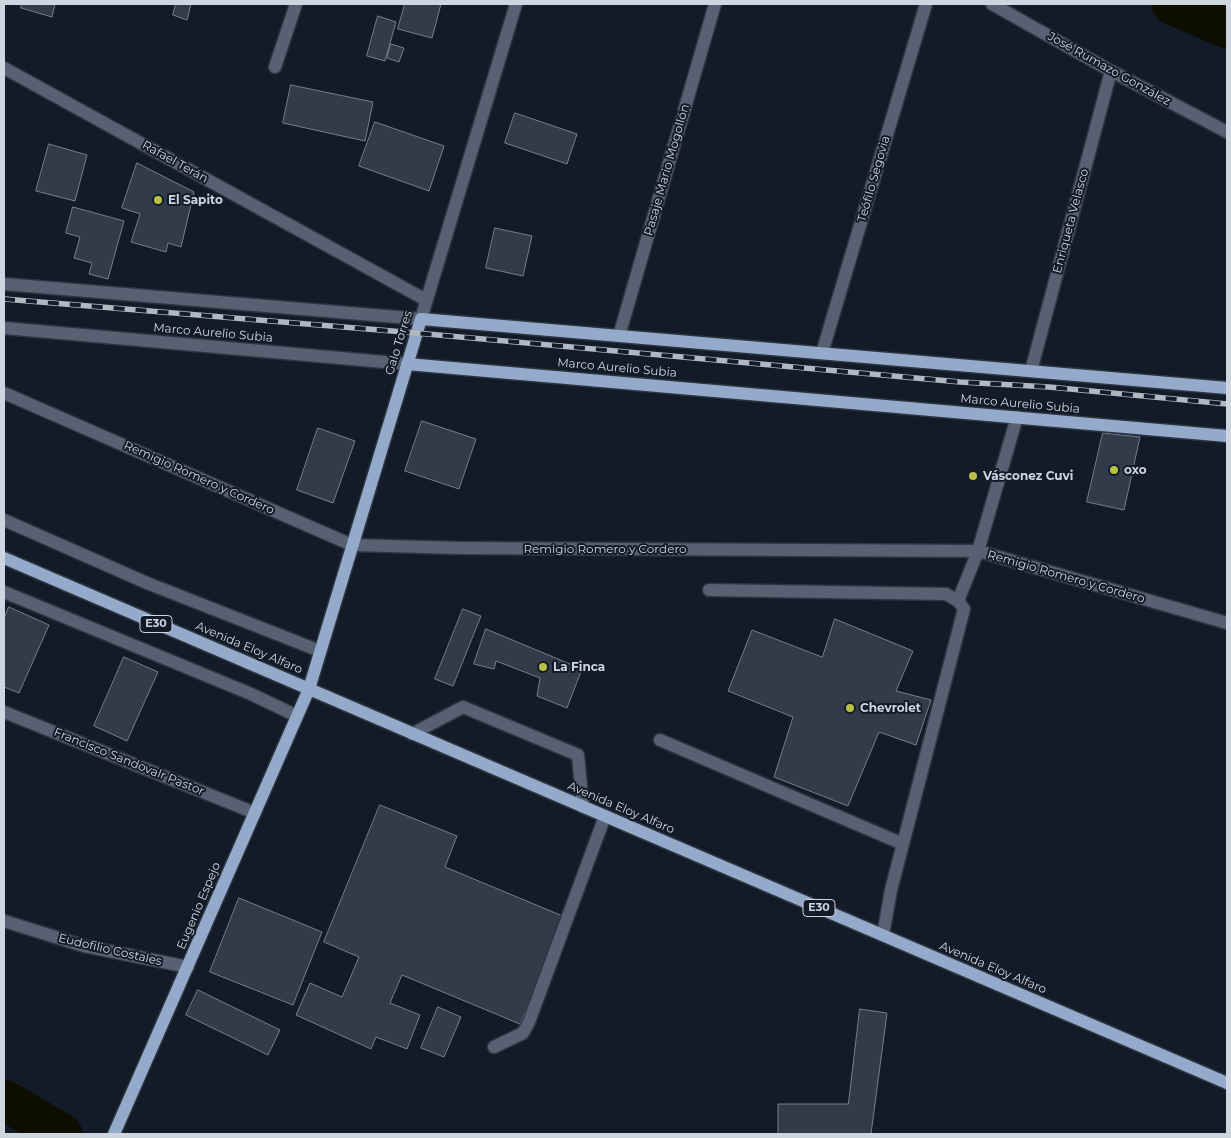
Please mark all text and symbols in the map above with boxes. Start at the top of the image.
street label: José Rumazo González [1045,29,1173,109]
street label: Pasaje Mario Mogollón [641,103,693,237]
street label: Teófilo Segovia [855,134,893,224]
street label: Rafael Terán [139,138,211,186]
street label: Enriqueta Velasco [1050,167,1092,275]
place label: El Sapito [168,193,223,207]
marker: El Sapito [152,194,164,206]
street label: Galo Torres [382,309,416,377]
street label: Marco Aurelio Subia [153,321,273,345]
street label: Marco Aurelio Subia [557,356,677,380]
street label: Marco Aurelio Subia [960,392,1080,416]
street label: Remigio Romero y Cordero [122,438,276,518]
place label: oxo [1124,463,1146,477]
marker: oxo [1108,464,1120,476]
place label: Vásconez Cuvi [983,469,1073,483]
marker: Vásconez Cuvi [967,470,979,482]
street label: Remigio Romero y Cordero [523,542,687,556]
street label: Remigio Romero y Cordero [986,548,1146,606]
road number: E30 [140,616,172,632]
street label: Avenida Eloy Alfaro [193,619,305,677]
place label: La Finca [553,660,605,674]
marker: La Finca [537,661,549,673]
place label: Chevrolet [860,701,921,715]
marker: Chevrolet [844,702,856,714]
street label: Francisco Sandovalr Pastor [52,725,206,799]
street label: Avenida Eloy Alfaro [565,779,677,837]
street label: Eugenio Espejo [174,860,224,952]
road number: E30 [803,900,835,916]
street label: Eudofilio Costales [57,931,163,969]
street label: Avenida Eloy Alfaro [937,939,1049,997]

